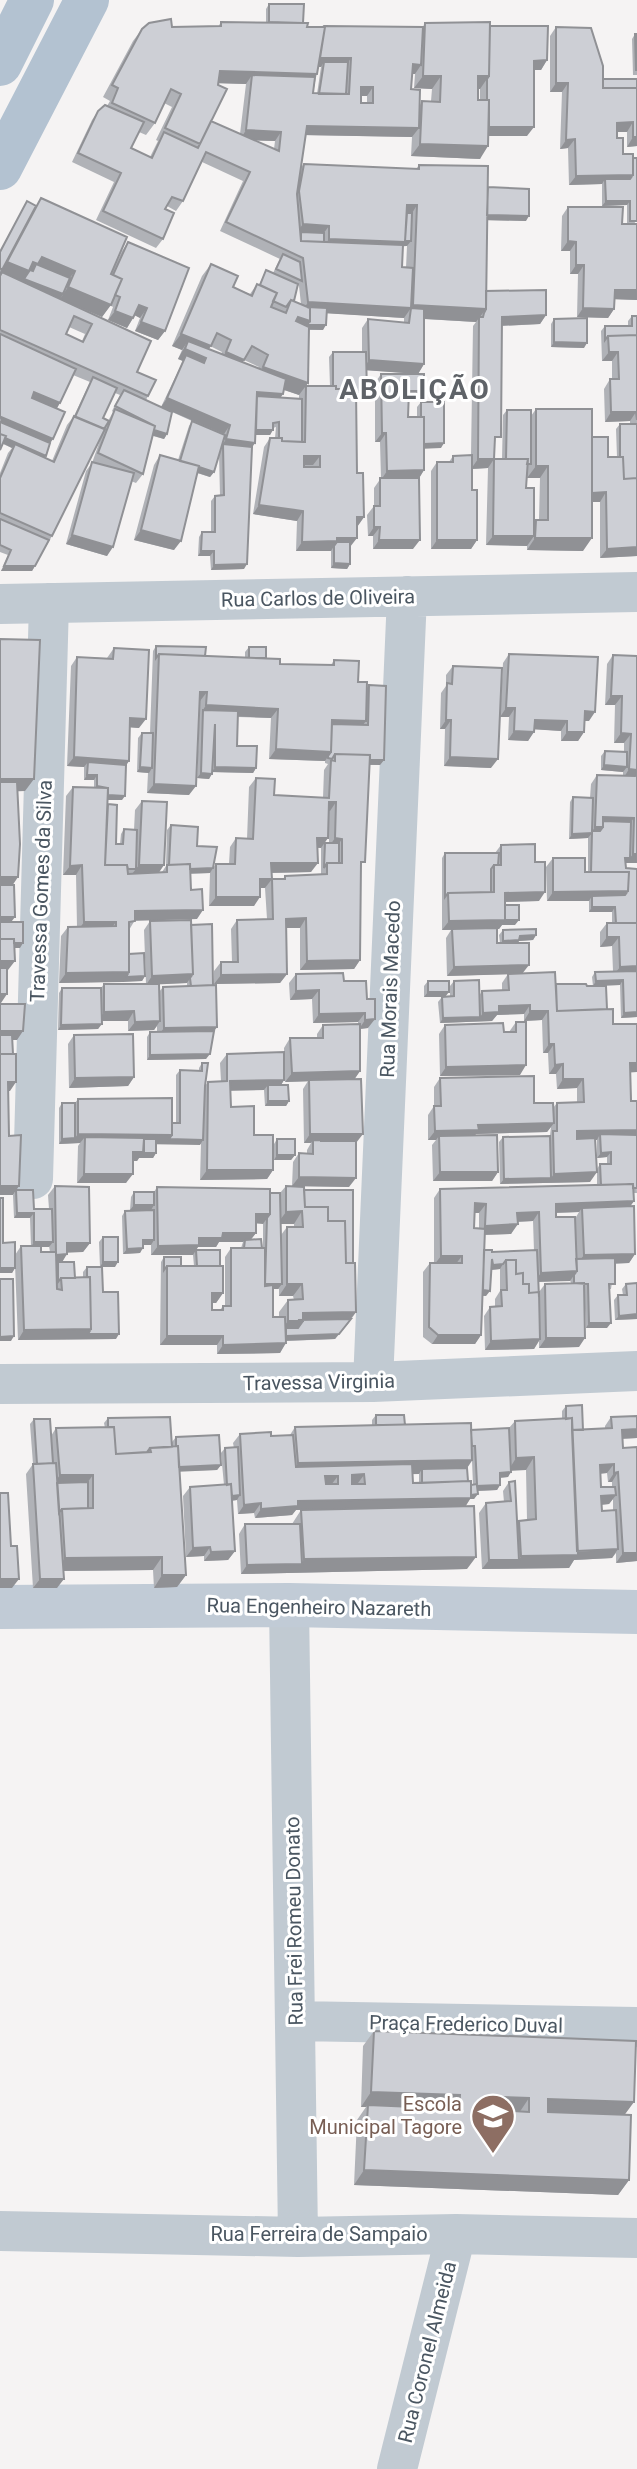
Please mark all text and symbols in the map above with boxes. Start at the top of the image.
district label: ABOLIÇÃO [339,373,491,406]
street label: Rua Carlos de Oliveira [221,584,415,612]
street label: Travessa Gomes da Silva [25,779,57,1003]
street label: Rua Morais Macedo [375,900,405,1078]
street label: Travessa Virginia [243,1369,395,1395]
street label: Rua Engenheiro Nazareth [206,1593,432,1621]
street label: Rua Frei Romeu Donato [280,1816,308,2026]
street label: Praça Frederico Duval [369,2010,563,2038]
place label: Escola Municipal Tagore [309,2092,462,2139]
school or university icon: Escola Municipal Tagore [469,2092,517,2155]
street label: Rua Ferreira de Sampaio [210,2222,428,2246]
street label: Rua Coronel Almeida [393,2259,461,2445]

